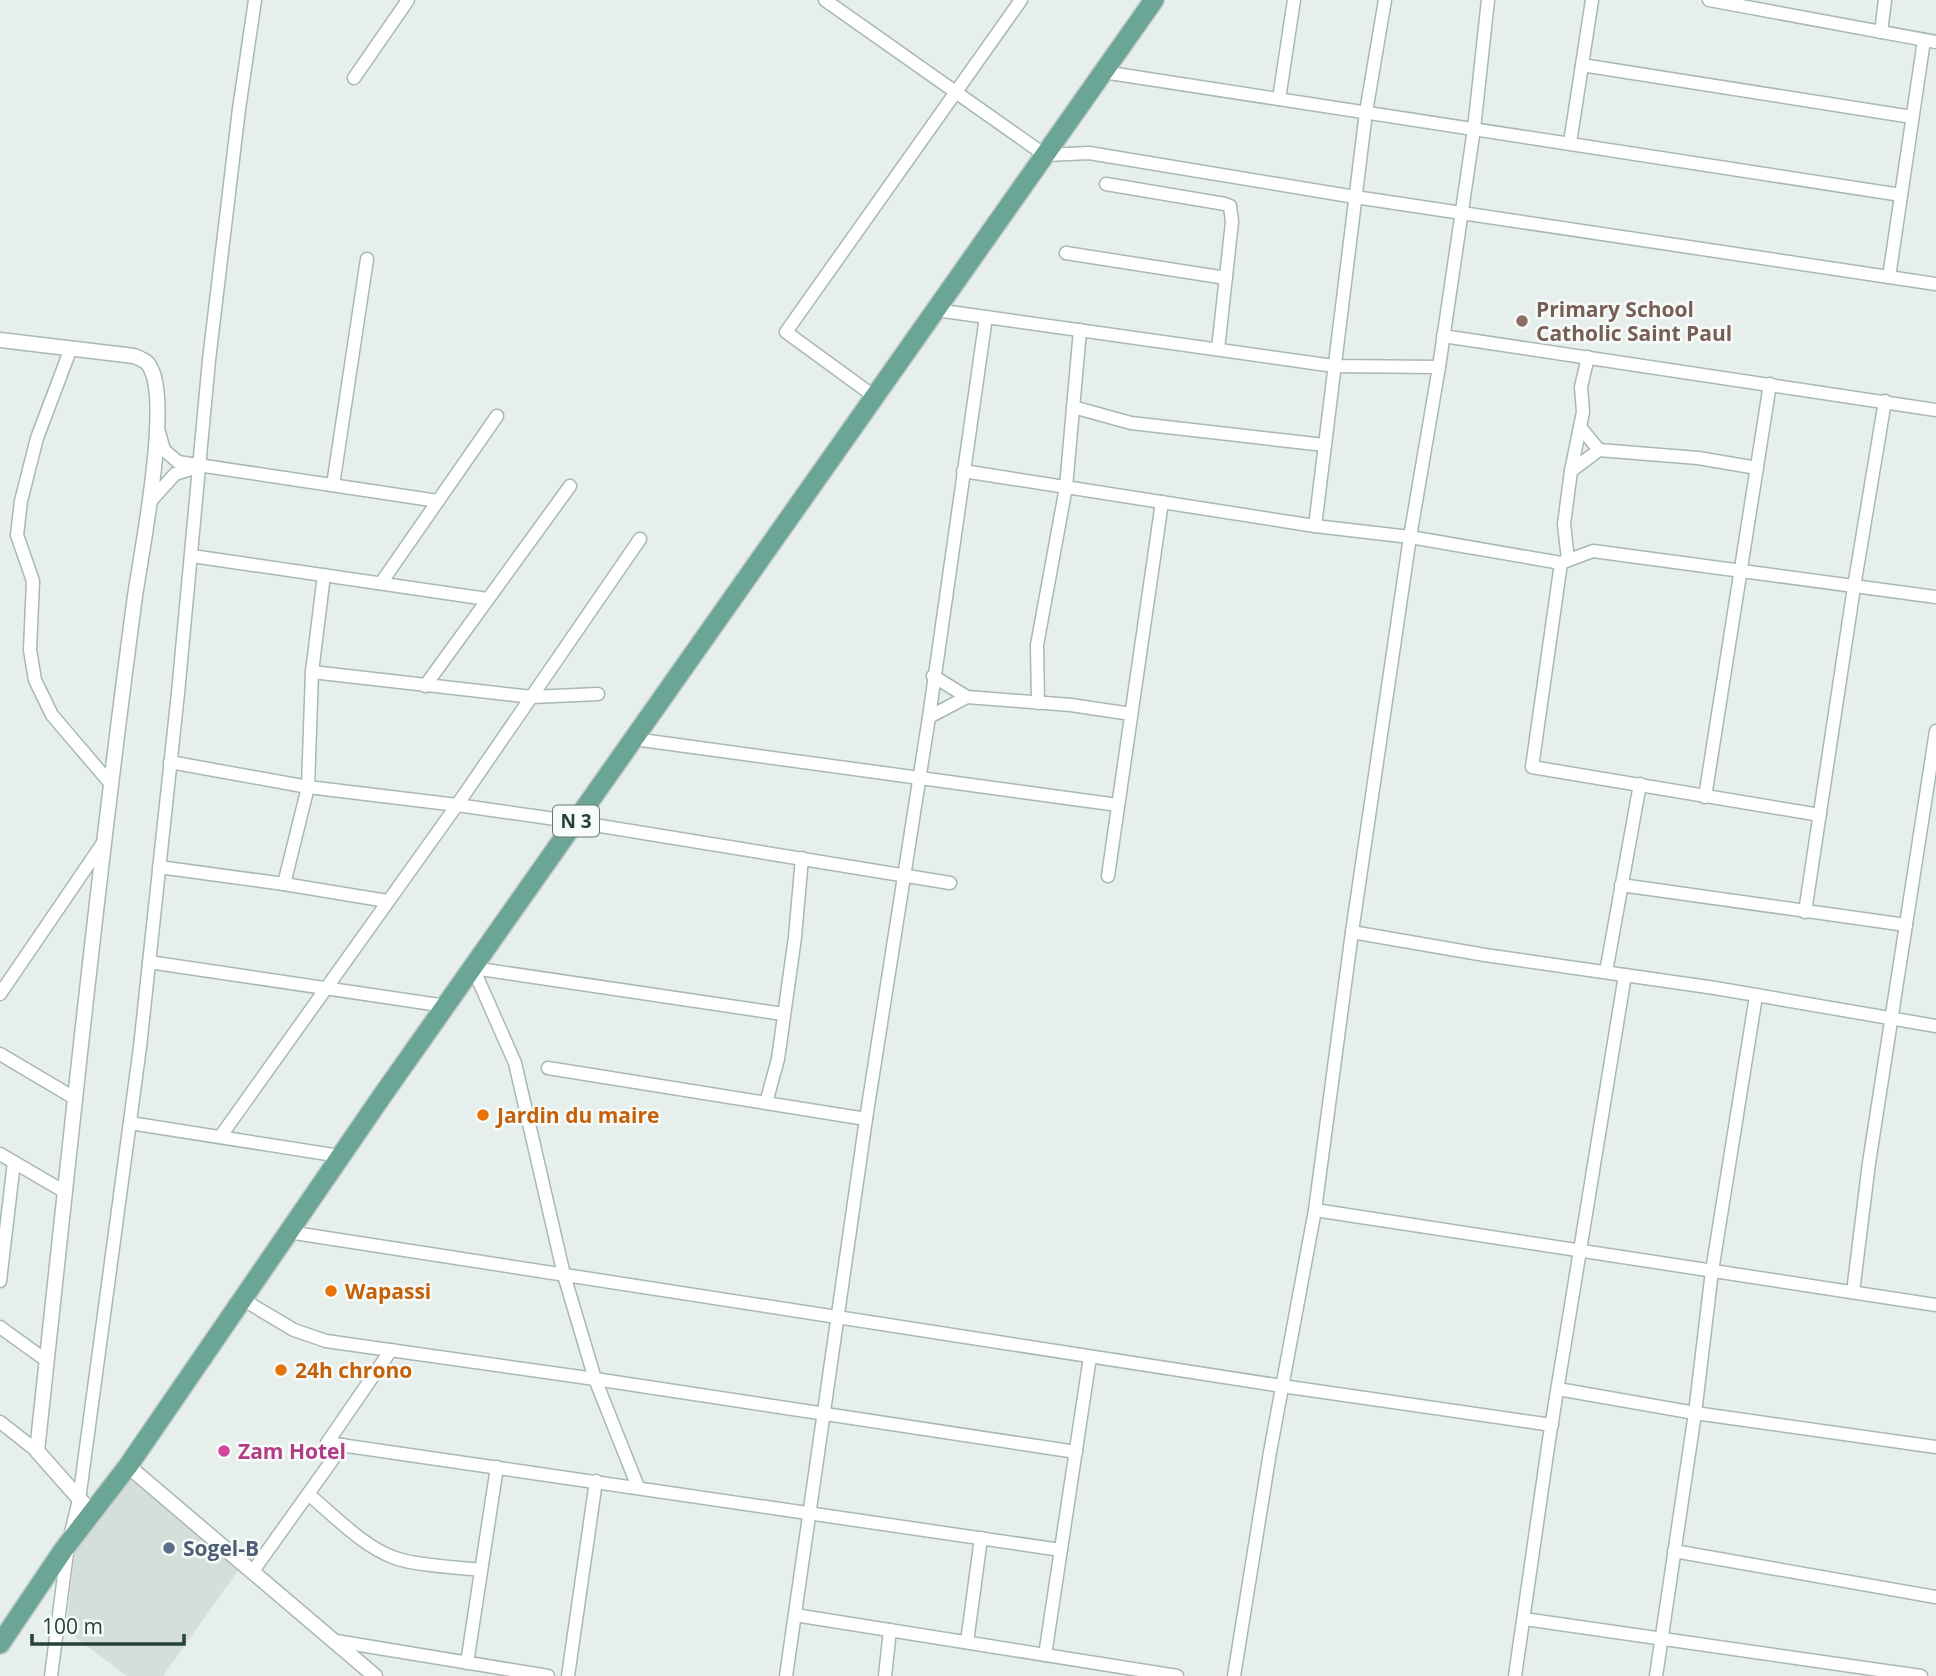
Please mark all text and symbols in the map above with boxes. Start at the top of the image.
place label: Primary School Catholic Saint Paul [1536,295,1732,347]
marker: Primary School Catholic Saint Paul [1514,313,1530,329]
road number: N 3 [553,806,599,836]
place label: Jardin du maire [495,1101,659,1129]
marker: Jardin du maire [475,1107,491,1123]
place label: Wapassi [345,1277,431,1305]
marker: Wapassi [323,1283,339,1299]
place label: 24h chrono [295,1356,412,1384]
marker: 24h chrono [273,1362,289,1378]
place label: Zam Hotel [238,1437,346,1465]
marker: Zam Hotel [216,1443,232,1459]
place label: Sogel-B [183,1534,259,1562]
marker: Sogel-B [161,1540,177,1556]
scale bar [32,1602,184,1646]
text: 100 m [42,1612,103,1640]

